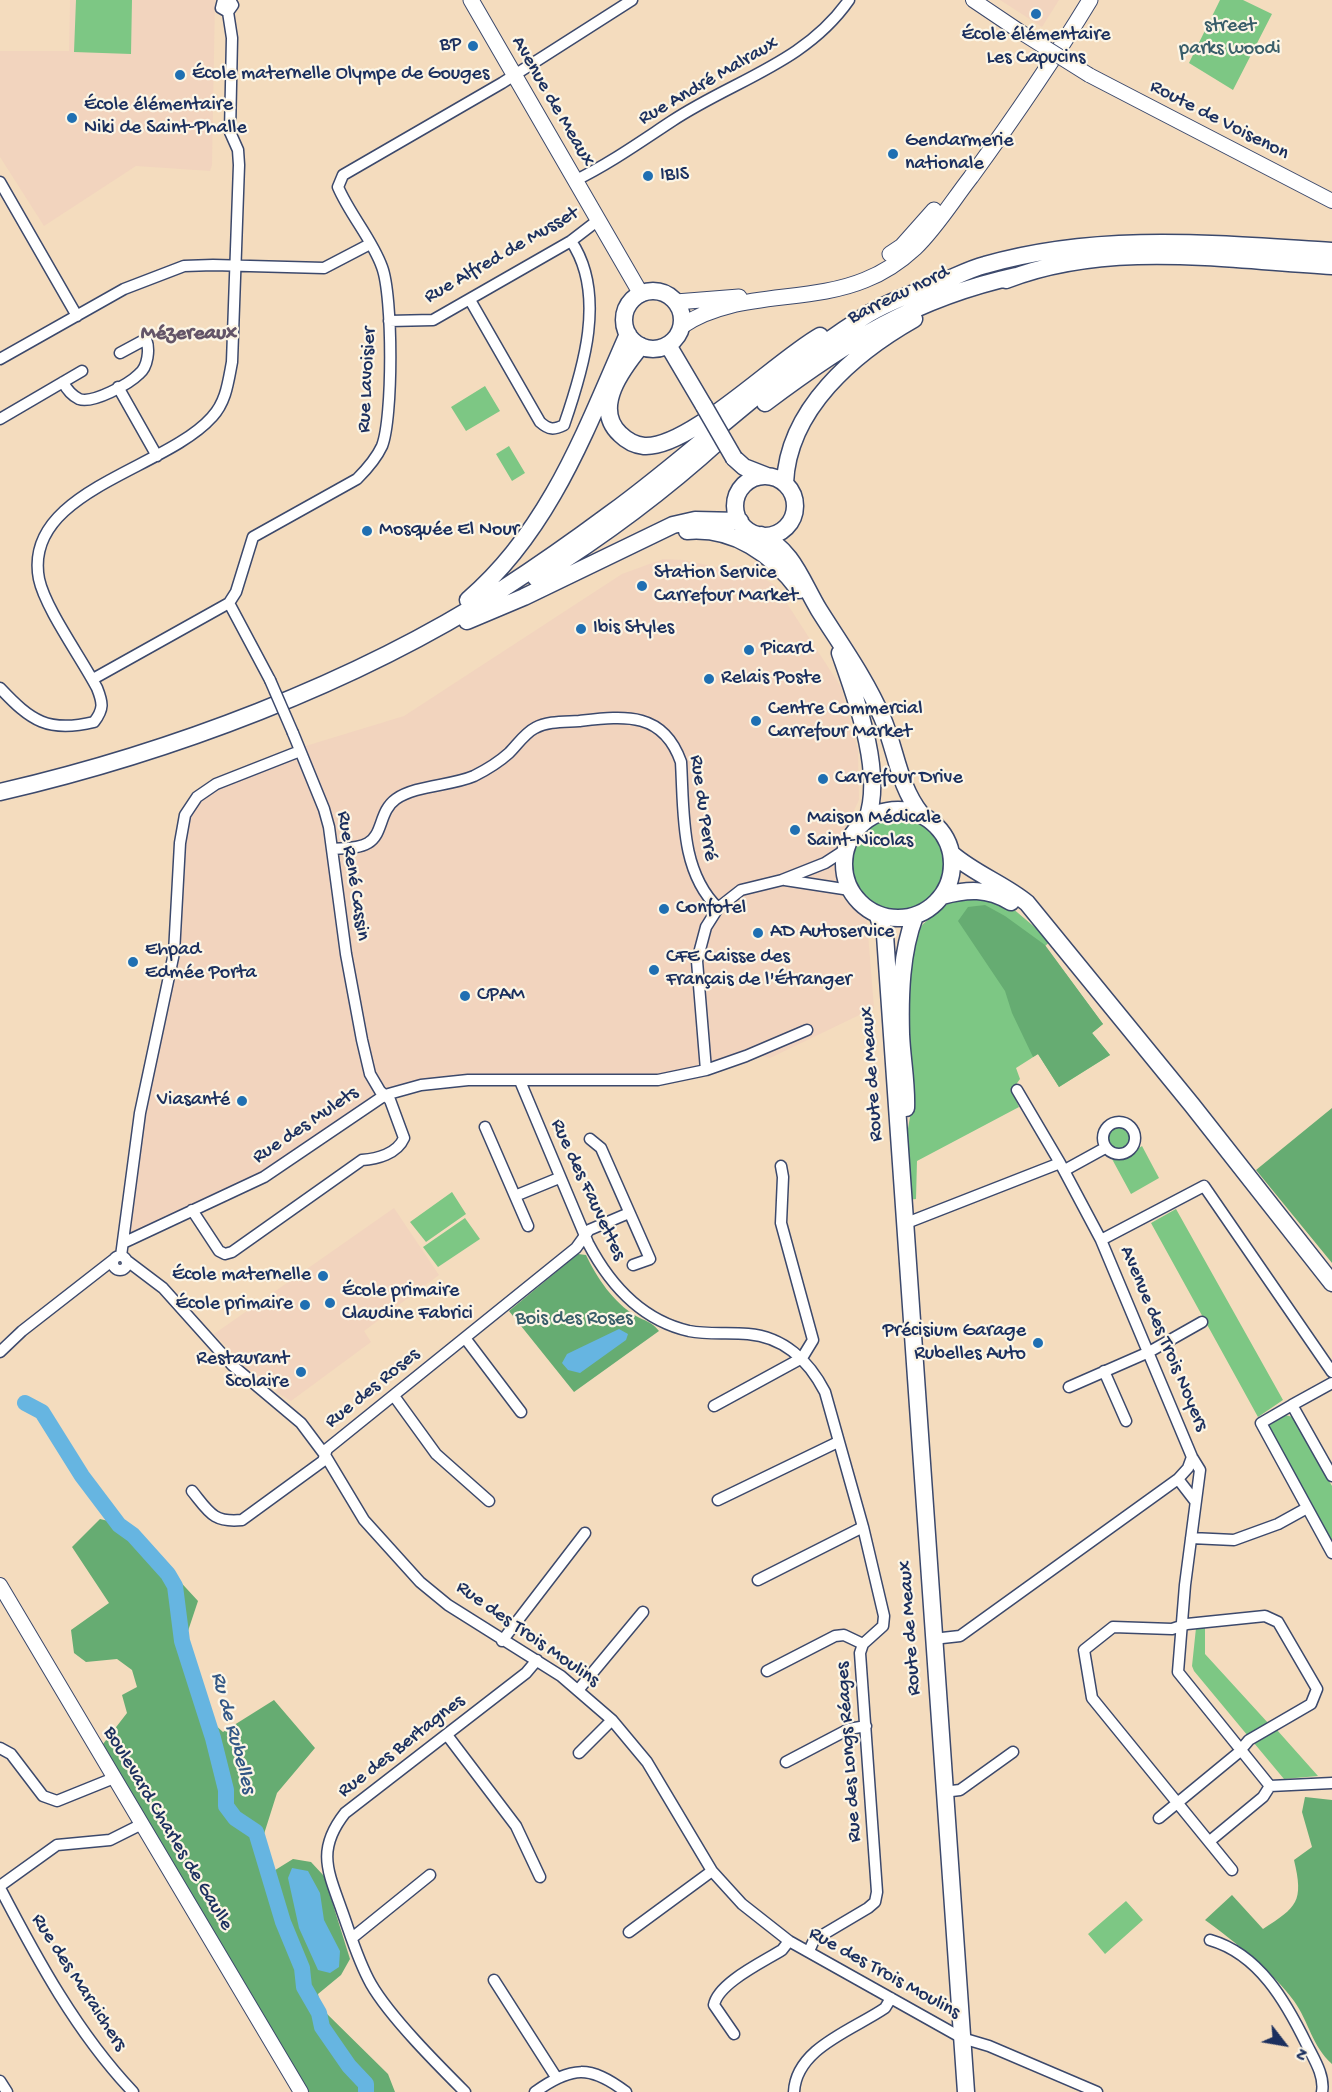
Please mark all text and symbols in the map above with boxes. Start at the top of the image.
marker: École élémentaire Les Capucins [1029,7,1043,21]
park label: street parks woodi [1179,15,1281,62]
place label: École élémentaire Les Capucins [961,24,1111,71]
street label: Avenue de Meaux [505,32,599,172]
street label: Rue André Malraux [635,32,783,132]
place label: BP [440,34,461,58]
marker: BP [466,39,480,53]
place label: École maternelle Olympe de Gouges [192,63,489,87]
marker: École maternelle Olympe de Gouges [173,68,187,82]
street label: Route de Voisenon [1145,76,1293,166]
place label: École élémentaire Niki de Saint-Phalle [84,94,247,141]
marker: École élémentaire Niki de Saint-Phalle [65,111,79,125]
place label: Gendarmerie nationale [905,130,1014,177]
marker: Gendarmerie nationale [886,147,900,161]
place label: IBIS [660,164,689,188]
marker: IBIS [641,169,655,183]
street label: Rue Alfred de Musset [421,202,583,310]
street label: Barreau nord [844,261,954,331]
district label: Mézereaux [141,322,237,348]
street label: Rue Lavoisier [353,326,383,434]
place label: Mosquée El Nour [379,519,519,543]
marker: Mosquée El Nour [360,524,374,538]
place label: Station Service Carrefour Market [654,562,798,609]
marker: Station Service Carrefour Market [635,579,649,593]
place label: Ibis Styles [593,617,674,641]
marker: Ibis Styles [574,622,588,636]
place label: Picard [761,638,813,662]
marker: Picard [742,643,756,657]
place label: Relais Poste [721,667,821,691]
marker: Relais Poste [702,672,716,686]
place label: Centre Commercial Carrefour Market [768,698,923,745]
marker: Centre Commercial Carrefour Market [749,714,763,728]
street label: Rue du Perré [683,754,721,862]
place label: Carrefour Drive [835,767,963,791]
marker: Carrefour Drive [816,772,830,786]
place label: Maison Médicale Saint-Nicolas [807,807,941,854]
street label: Rue René Cassin [330,810,374,942]
marker: Maison Médicale Saint-Nicolas [788,823,802,837]
place label: Confotel [676,897,746,921]
marker: Confotel [657,902,671,916]
place label: AD Autoservice [770,921,894,945]
marker: AD Autoservice [751,926,765,940]
place label: Ehpad Edmée Porta [145,939,257,986]
place label: CFE Caisse des Français de l'Étranger [666,946,852,993]
marker: Ehpad Edmée Porta [126,955,140,969]
marker: CFE Caisse des Français de l'Étranger [647,963,661,977]
place label: CPAM [477,984,525,1008]
marker: CPAM [458,989,472,1003]
street label: Route de Meaux [856,1006,890,1142]
street label: Rue des Mulets [248,1082,364,1170]
place label: Viasanté [157,1089,230,1113]
marker: Viasanté [235,1094,249,1108]
street label: Rue des Fauvettes [544,1116,630,1264]
street label: Avenue des Trois Noyers [1113,1243,1213,1435]
place label: École maternelle [172,1264,311,1288]
marker: École maternelle [316,1269,330,1283]
place label: École primaire Claudine Fabrici [342,1280,473,1327]
place label: École primaire [176,1293,293,1317]
marker: École primaire Claudine Fabrici [323,1296,337,1310]
marker: École primaire [298,1298,312,1312]
park label: Bois des Roses [515,1308,633,1332]
place label: Précisium Garage Rubelles Auto [883,1320,1026,1367]
marker: Précisium Garage Rubelles Auto [1031,1336,1045,1350]
street label: Rue des Roses [321,1343,425,1435]
place label: Restaurant Scolaire [196,1348,289,1395]
marker: Restaurant Scolaire [294,1365,308,1379]
street label: Route de Meaux [894,1560,928,1696]
street label: Rue des Trois Moulins [451,1576,603,1694]
street label: Rue des Longs Réages [832,1661,868,1843]
water label: Ru de Rubelles [204,1670,260,1796]
street label: Rue des Bertagnes [334,1690,470,1804]
street label: Boulevard Charles de Gaulle [97,1723,237,1935]
street label: Rue des Maraichers [25,1910,131,2056]
street label: Rue des Trois Moulins [804,1922,964,2026]
north arrow [1254,2014,1314,2074]
text: N [1289,2044,1311,2063]

